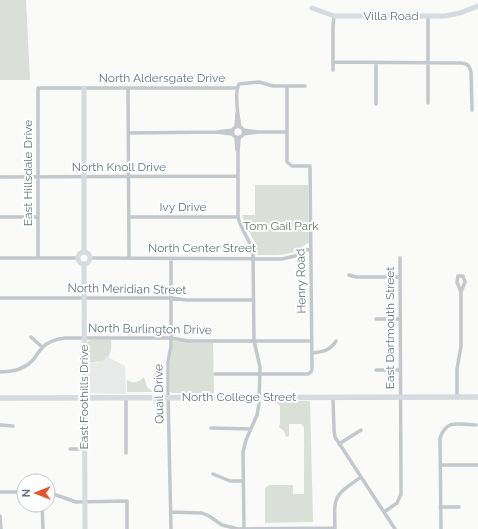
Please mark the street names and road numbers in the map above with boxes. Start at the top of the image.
street label: Villa Road [363,9,419,23]
street label: North Aldersgate Drive [99,71,225,85]
street label: East Hillsdale Drive [21,120,35,226]
street label: North Knoll Drive [72,160,166,174]
street label: Ivy Drive [159,200,207,214]
street label: North Center Street [148,241,256,255]
street label: Henry Road [293,248,309,314]
street label: East Dartmouth Street [383,267,397,389]
street label: North Meridian Street [67,281,187,297]
street label: North Burlington Drive [88,321,212,337]
street label: East Foothills Drive [77,344,91,450]
street label: Quail Drive [151,364,167,424]
street label: North College Street [182,390,296,404]

